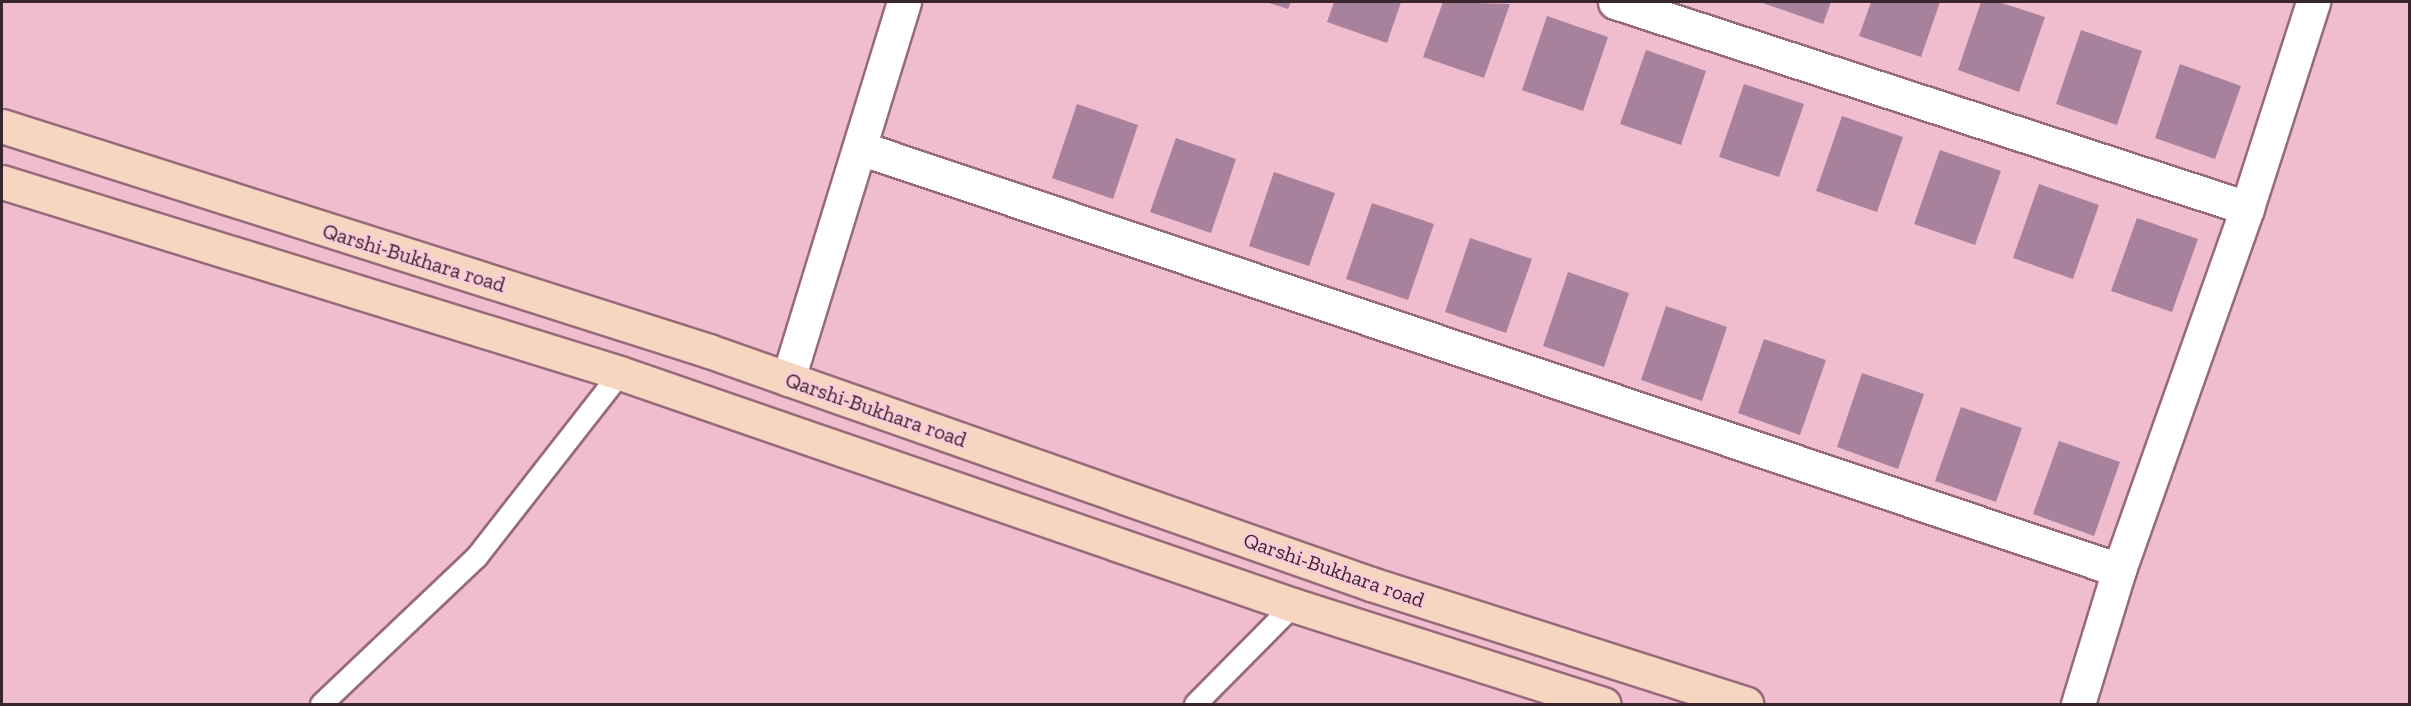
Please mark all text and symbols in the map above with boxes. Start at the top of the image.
street label: Qarshi-Bukhara road [320,218,508,298]
street label: Qarshi-Bukhara road [782,367,970,453]
street label: Qarshi-Bukhara road [1240,527,1428,613]

